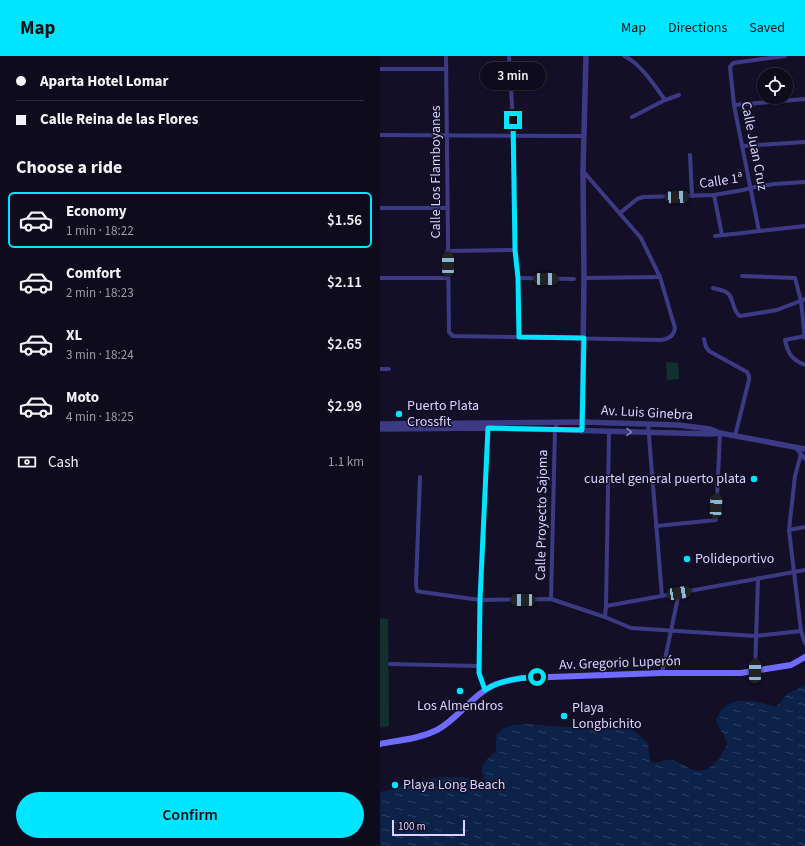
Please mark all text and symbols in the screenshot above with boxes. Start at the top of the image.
text: Map [20,15,55,42]
text: Map [621,18,646,38]
text: Directions [668,18,727,38]
text: Saved [749,18,785,38]
callout: 3 min [480,62,546,90]
text: 3 min [498,67,528,85]
map controls [757,68,793,104]
button: locate [757,68,793,104]
text: Aparta Hotel Lomar [40,71,168,92]
street label: Calle Juan Cruz [736,100,772,192]
street label: Calle Los Flamboyanes [426,105,446,239]
text: Calle Reina de las Flores [40,109,198,130]
route end [504,111,522,129]
text: Choose a ride [16,155,122,180]
street label: Calle 1ª [698,168,744,194]
car [665,190,689,204]
text: Economy [66,201,127,222]
icon: car [18,202,54,238]
text: $1.56 [327,210,362,231]
text: 1 min · 18:22 [66,222,134,240]
car [442,252,454,276]
text: Comfort [66,263,121,284]
icon: car [18,264,54,300]
text: $2.11 [327,272,362,293]
car [534,273,558,285]
text: 2 min · 18:23 [66,284,134,302]
text: XL [66,325,82,346]
icon: car [18,326,54,362]
text: $2.65 [327,334,362,355]
text: 3 min · 18:24 [66,346,134,364]
text: Moto [66,387,99,408]
icon: car [18,388,54,424]
text: $2.99 [327,396,362,417]
place label: Puerto Plata Crossfit [407,396,479,432]
street label: Av. Luis Ginebra [600,401,694,425]
text: 4 min · 18:25 [66,408,134,426]
marker: Puerto Plata Crossfit [394,409,404,419]
one-way arrow [626,428,632,436]
street label: Calle Proyecto Sajoma [531,449,553,581]
icon: cash [16,451,38,473]
text: Cash [48,452,79,473]
text: 1.1 km [328,453,364,471]
place label: cuartel general puerto plata [584,469,746,489]
marker: cuartel general puerto plata [749,474,759,484]
car [709,494,723,518]
place label: Polideportivo [695,549,774,569]
marker: Polideportivo [682,554,692,564]
car [666,585,692,601]
car [511,594,535,606]
street label: Av. Gregorio Luperón [559,651,681,675]
car [749,659,761,683]
route start [528,668,546,686]
marker: Los Almendros [455,686,465,696]
place label: Los Almendros [417,696,503,716]
place label: Playa Longbichito [572,698,642,734]
marker: Playa Longbichito [559,711,569,721]
place label: Playa Long Beach [403,775,505,795]
marker: Playa Long Beach [390,780,400,790]
button: Confirm [16,792,364,838]
scale bar [392,818,465,837]
text: 100 m [398,819,426,834]

